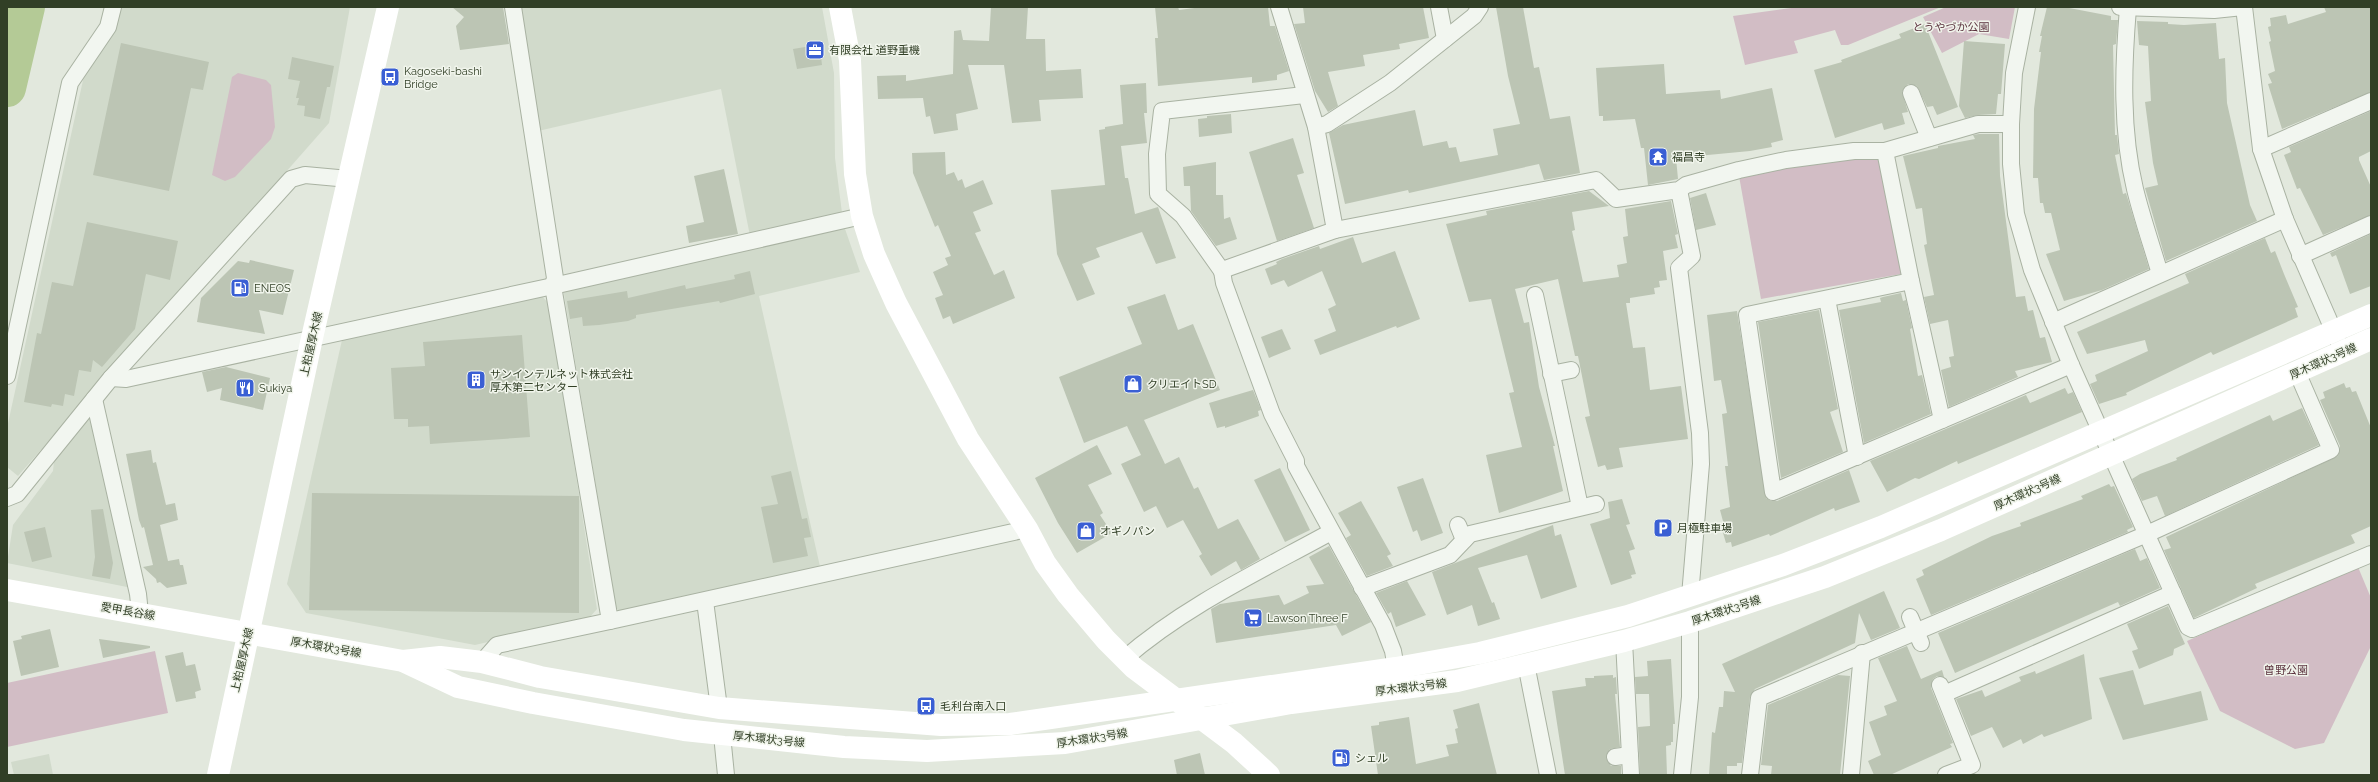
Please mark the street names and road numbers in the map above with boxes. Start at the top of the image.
street label: 上粕屋厚木線 [298,310,325,378]
street label: 厚木環状3号線 [2288,341,2359,382]
street label: 厚木環状3号線 [1992,472,2063,513]
street label: 厚木環状3号線 [1690,593,1762,628]
street label: 愛甲長谷線 [100,600,156,623]
street label: 上粕屋厚木線 [229,626,256,694]
street label: 厚木環状3号線 [289,635,362,660]
street label: 厚木環状3号線 [1375,677,1448,698]
street label: 厚木環状3号線 [1056,726,1129,751]
street label: 厚木環状3号線 [733,729,805,750]

